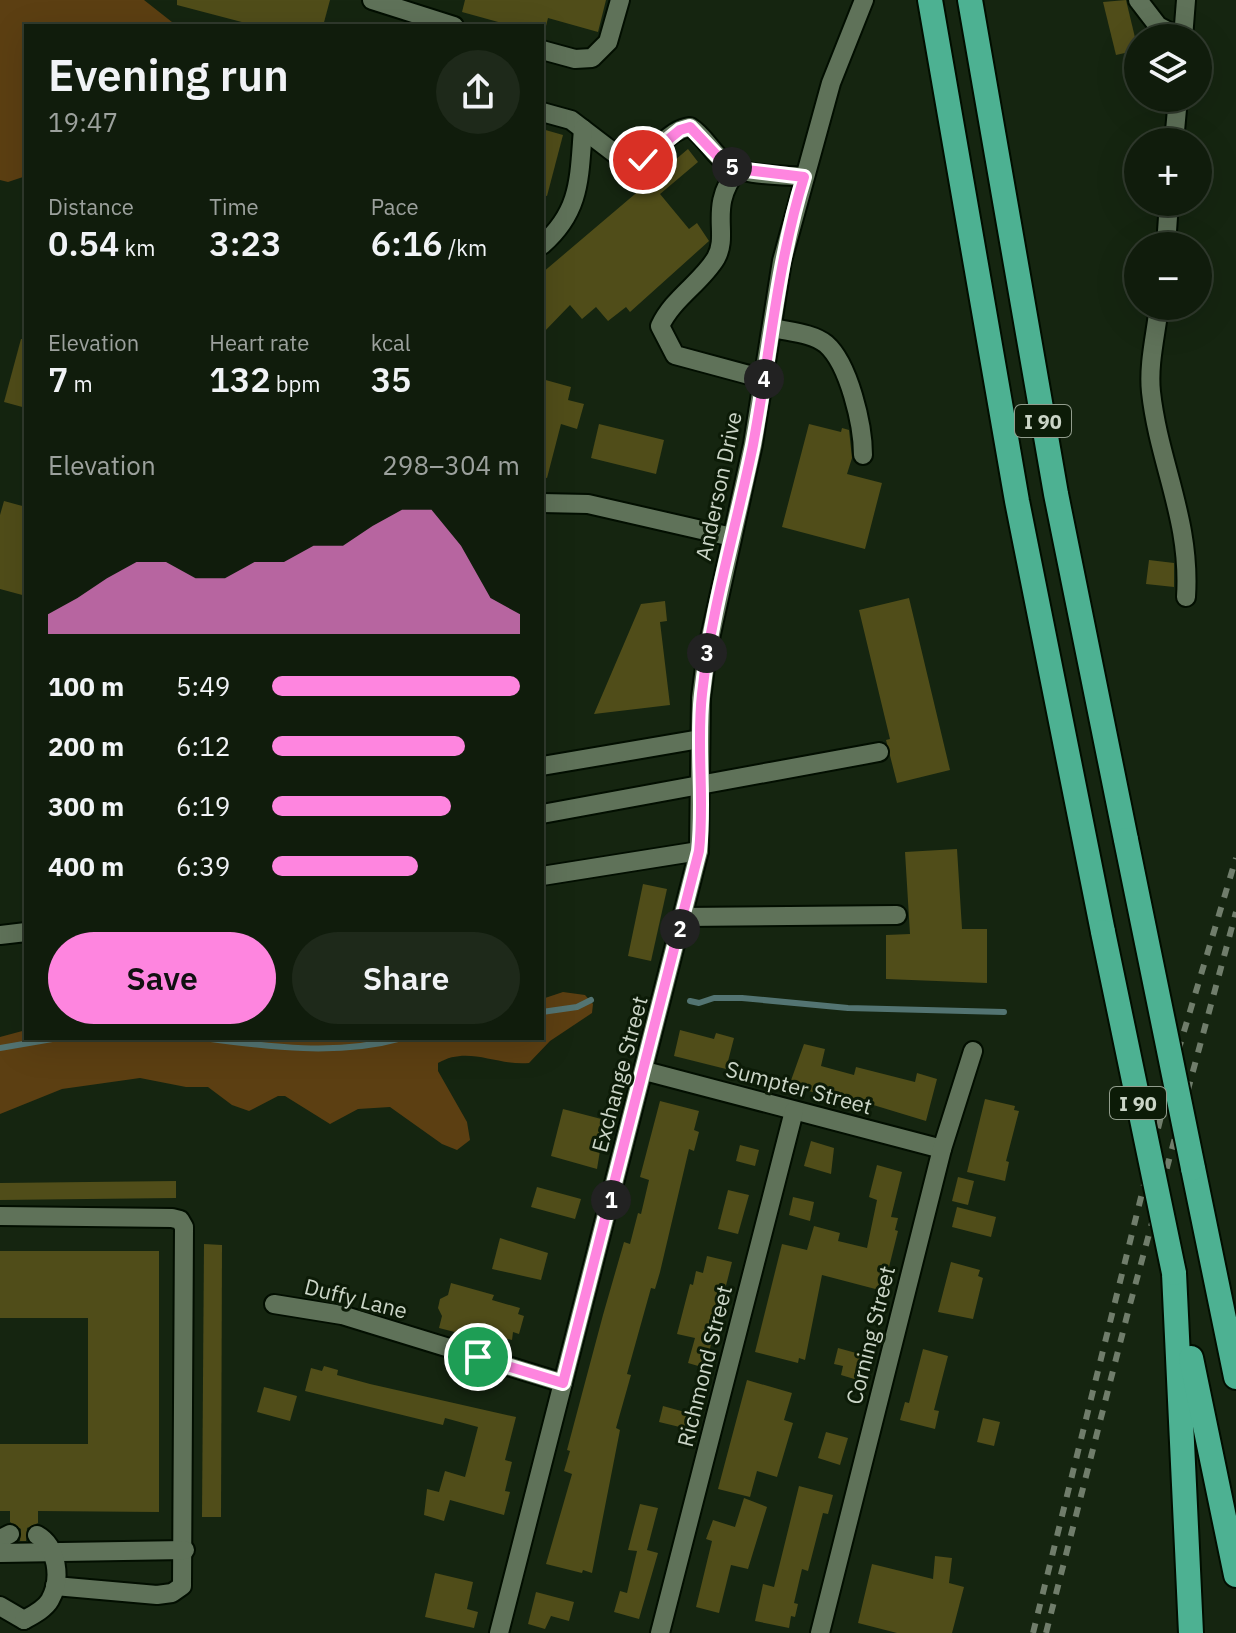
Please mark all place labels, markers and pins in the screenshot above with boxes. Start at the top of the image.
pin [609,126,677,194]
pin: 5 [712,147,752,187]
pin: 4 [744,359,784,399]
pin: 3 [687,633,727,673]
pin: 2 [660,909,700,949]
pin: 1 [591,1180,631,1220]
pin [444,1323,512,1391]

